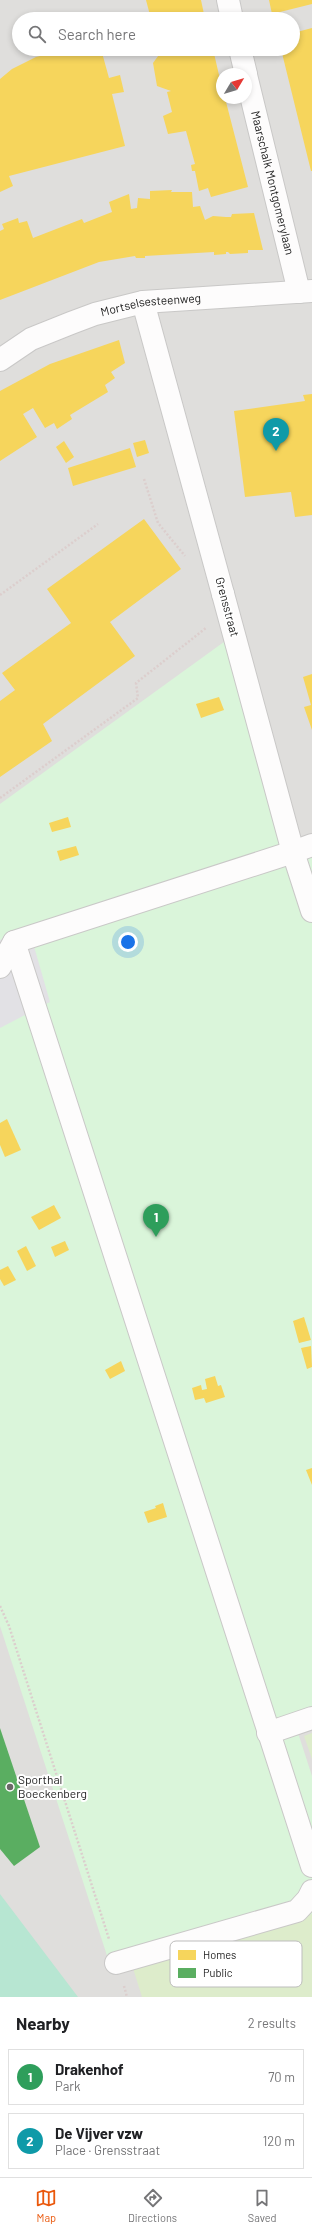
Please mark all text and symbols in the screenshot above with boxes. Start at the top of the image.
search box [12,12,300,56]
icon: search [26,23,48,45]
text: Search here [58,25,136,43]
north arrow [216,68,252,104]
street label: Maarschalk Montgomerylaan [249,109,298,256]
street label: Mortselsesteenweg [99,290,201,318]
pin: 2 [263,418,289,451]
street label: Grensstraat [213,575,243,638]
your location [118,932,138,952]
pin: 1 [143,1204,169,1237]
place label: Sporthal Boeckenberg [18,1772,87,1800]
marker: Sporthal Boeckenberg [5,1782,15,1792]
legend [170,1941,302,1987]
text: Homes [203,1948,236,1961]
text: Public [203,1966,233,1979]
text: Nearby [16,2013,70,2033]
text: 2 results [248,2015,296,2031]
text: Drakenhof [55,2060,124,2078]
text: 1 [28,2069,32,2085]
text: 70 m [268,2069,295,2085]
text: Park [55,2078,81,2094]
text: De Vijver vzw [55,2124,143,2142]
text: 2 [26,2133,34,2149]
text: 120 m [263,2133,295,2149]
text: Place · Grensstraat [55,2142,160,2158]
tab: Map [35,2187,57,2224]
tab: Directions [128,2187,177,2224]
tab: Saved [248,2187,277,2224]

